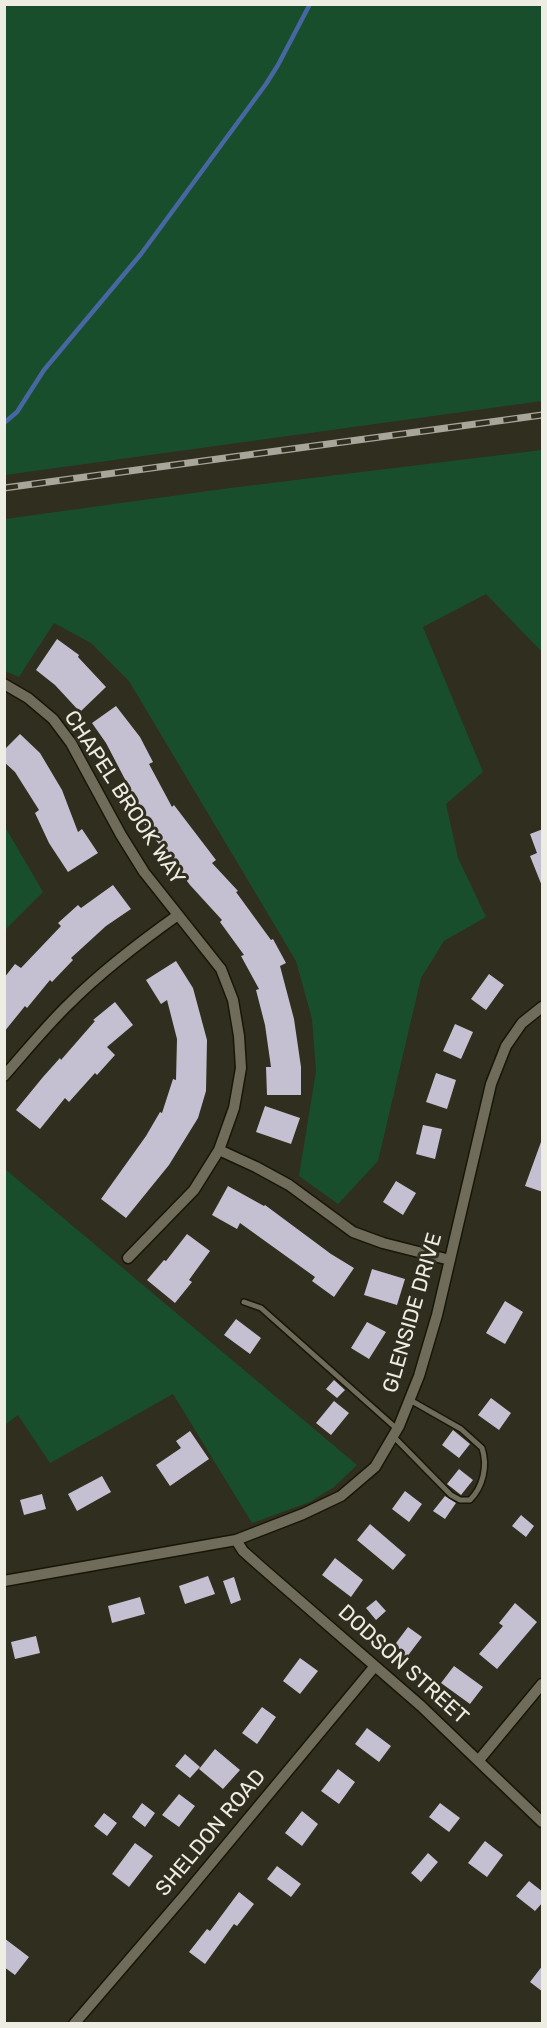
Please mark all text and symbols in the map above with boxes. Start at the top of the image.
street label: CHAPEL BROOK WAY [58,706,190,890]
street label: GLENSIDE DRIVE [378,1230,448,1396]
street label: DODSON STREET [333,1600,473,1730]
street label: SHELDON ROAD [151,1765,271,1901]

